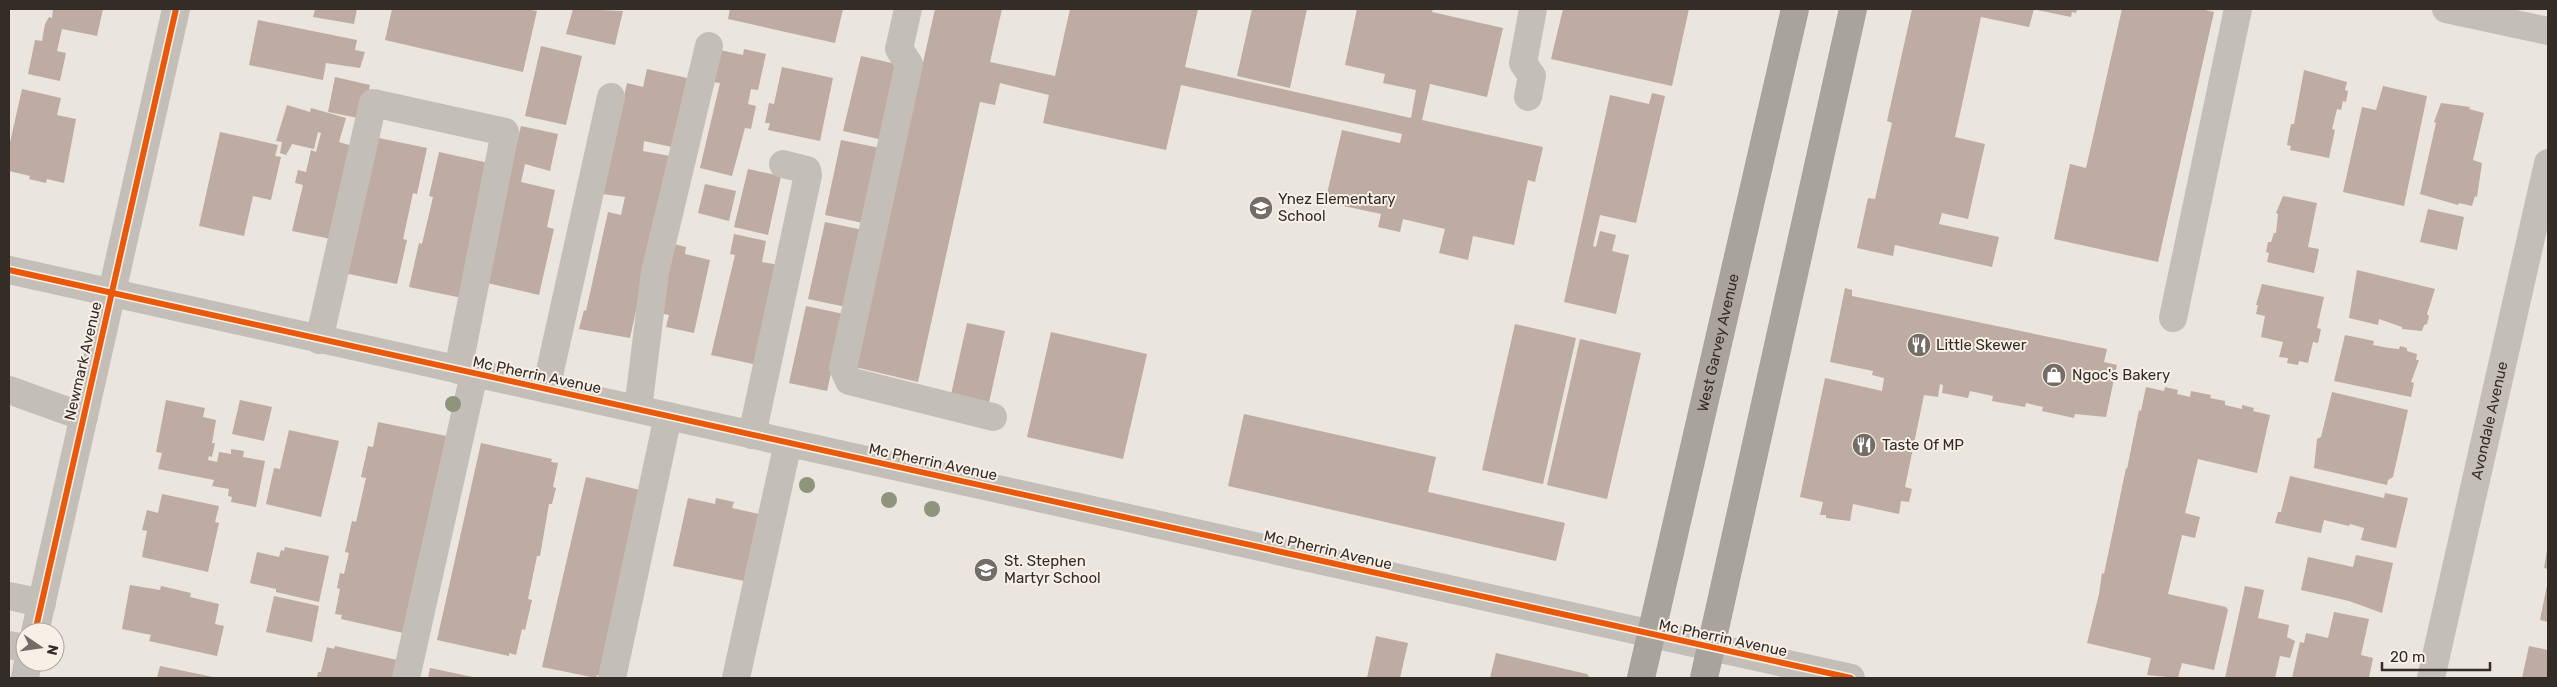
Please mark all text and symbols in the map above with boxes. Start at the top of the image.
place label: Ynez Elementary School [1278,190,1395,225]
school or university icon: Ynez Elementary School [1248,195,1274,221]
street label: West Garvey Avenue [1694,272,1743,414]
street label: Newmark Avenue [61,300,105,422]
restaurant icon: Little Skewer [1906,332,1932,358]
place label: Little Skewer [1936,336,2027,354]
street label: Mc Pherrin Avenue [471,353,603,397]
street label: Avondale Avenue [2467,360,2512,481]
shop icon: Ngoc's Bakery [2041,362,2067,388]
place label: Ngoc's Bakery [2072,366,2170,384]
restaurant icon: Taste Of MP [1851,432,1877,458]
place label: Taste Of MP [1882,436,1964,454]
street label: Mc Pherrin Avenue [867,440,999,484]
street label: Mc Pherrin Avenue [1262,526,1394,574]
place label: St. Stephen Martyr School [1004,552,1101,587]
school or university icon: St. Stephen Martyr School [973,557,999,583]
street label: Mc Pherrin Avenue [1657,616,1789,660]
north arrow [15,622,65,672]
scale bar [2382,640,2490,672]
text: N [43,643,62,657]
text: 20 m [2390,648,2425,666]

